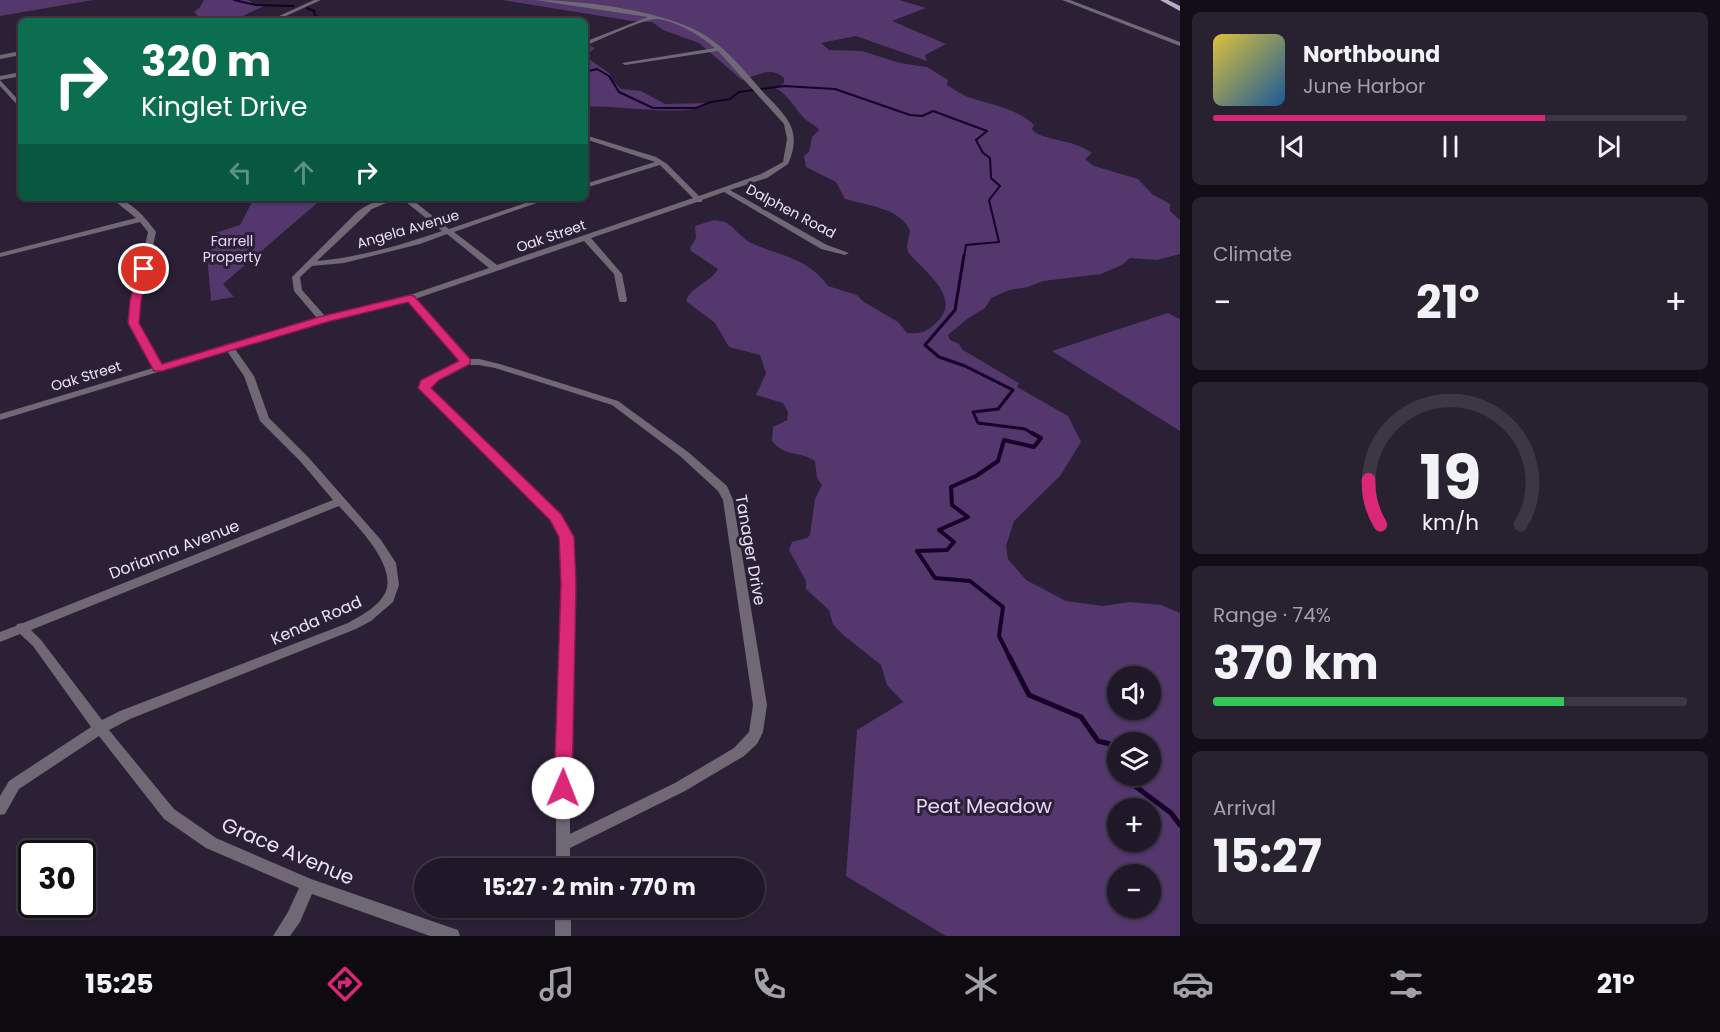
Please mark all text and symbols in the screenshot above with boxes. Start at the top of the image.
text: 320 m [141,32,271,91]
text: Northbound [1303,39,1440,70]
icon: right [42,42,120,120]
text: June Harbor [1303,72,1426,100]
text: Kinglet Drive [141,88,307,125]
icon: previous [1276,130,1309,163]
icon: pause [1434,130,1467,163]
icon: next [1592,130,1625,163]
icon: left [224,156,257,189]
icon: ahead [287,156,320,189]
icon: right [350,156,383,189]
street label: Dalphen Road [743,179,839,243]
street label: Angela Avenue [354,205,462,253]
street label: Oak Street [514,215,588,257]
park label: Farrell Property [203,231,261,267]
text: Climate [1213,240,1292,268]
pin [118,243,169,294]
icon: arrive [127,252,160,285]
text: 21° [1416,271,1480,334]
text: − [1213,279,1231,326]
text: + [1664,279,1687,326]
street label: Oak Street [48,356,124,396]
text: 19 [1419,433,1481,521]
street label: Tanager Drive [729,493,772,607]
text: km/h [1421,507,1479,538]
street label: Dorianna Avenue [106,514,243,585]
street label: Kenda Road [267,590,365,651]
text: Range · 74% [1213,601,1331,629]
text: 370 km [1213,632,1379,695]
map controls [1107,666,1161,918]
button: sound [1107,666,1161,720]
button: layers [1107,732,1161,786]
position arrow [531,756,595,820]
park label: Peat Meadow [916,792,1053,820]
text: Arrival [1213,794,1276,822]
button: + [1107,798,1161,852]
street label: Grace Avenue [217,810,359,892]
text: 15:27 [1213,825,1322,888]
speed limit sign: 30 [18,840,96,918]
button: − [1107,864,1161,918]
text: 15:27 · 2 min · 770 m [483,872,696,903]
icon: directions [324,963,366,1005]
icon: music [536,963,578,1005]
icon: phone [748,963,790,1005]
icon: climate [960,963,1002,1005]
icon: car [1172,963,1214,1005]
icon: filters [1385,963,1427,1005]
text: 15:25 [85,965,153,1002]
text: 21° [1597,965,1635,1002]

